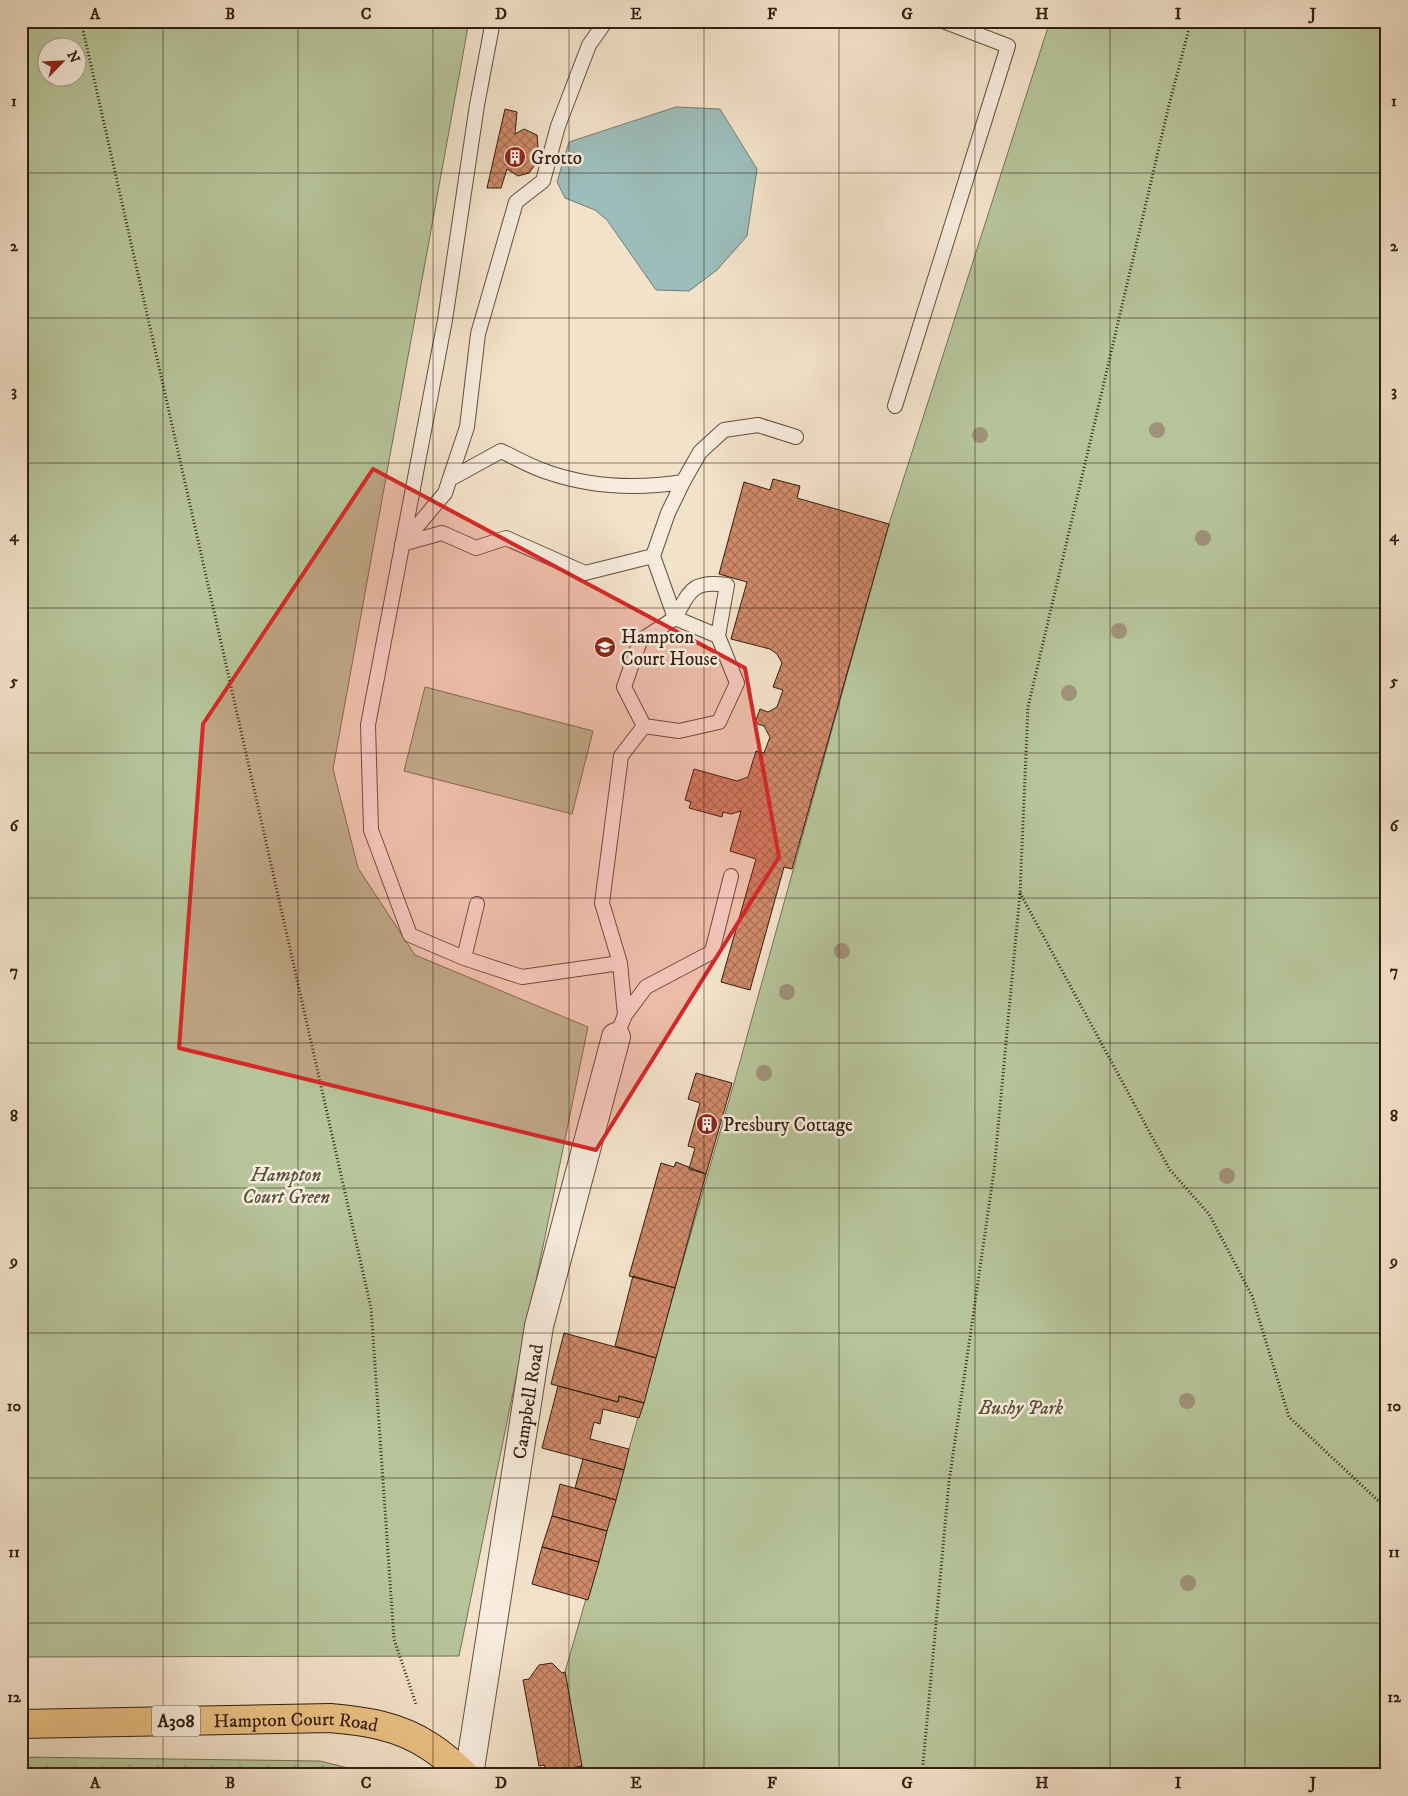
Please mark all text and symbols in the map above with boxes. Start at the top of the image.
text: A [89,4,101,24]
text: B [225,4,235,24]
text: C [361,4,371,24]
text: D [495,4,507,24]
text: E [630,4,642,24]
text: F [767,4,777,24]
text: G [901,4,913,24]
text: H [1035,4,1049,24]
text: I [1175,4,1182,24]
text: J [1308,4,1317,24]
north arrow [38,38,88,88]
text: N [62,48,84,66]
text: 1 [11,91,17,111]
text: 1 [1391,91,1397,111]
building icon: Grotto [503,145,527,169]
place label: Grotto [531,147,582,170]
text: 2 [10,236,19,256]
text: 2 [1390,236,1399,256]
text: 3 [11,381,17,401]
text: 3 [1391,381,1397,401]
text: 4 [8,526,19,546]
text: 4 [1388,526,1399,546]
place label: Hampton Court House [621,626,718,671]
school or university icon: Hampton Court House [593,635,617,659]
text: 5 [9,671,18,691]
text: 5 [1389,671,1398,691]
text: 6 [10,816,20,836]
text: 6 [1390,816,1400,836]
text: 7 [10,961,18,981]
text: 7 [1390,961,1398,981]
text: 8 [10,1106,18,1126]
text: 8 [1390,1106,1398,1126]
building icon: Presbury Cottage [695,1112,719,1136]
place label: Presbury Cottage [723,1114,853,1137]
park label: Hampton Court Green [242,1164,330,1209]
text: 9 [9,1251,18,1271]
text: 9 [1389,1251,1398,1271]
street label: Campbell Road [508,1342,549,1461]
text: 10 [7,1396,22,1416]
text: 10 [1387,1396,1402,1416]
park label: Bushy Park [978,1397,1063,1420]
text: 11 [8,1542,20,1562]
text: 11 [1388,1542,1400,1562]
text: 12 [7,1687,22,1707]
text: 12 [1387,1687,1402,1707]
road number: A308 [152,1705,200,1736]
street label: Hampton Court Road [213,1708,380,1738]
text: A [89,1773,101,1793]
text: B [225,1773,235,1793]
text: C [361,1773,371,1793]
text: D [495,1773,507,1793]
text: E [630,1773,642,1793]
text: F [767,1773,777,1793]
text: G [901,1773,913,1793]
text: H [1035,1773,1049,1793]
text: I [1175,1773,1182,1793]
text: J [1308,1773,1317,1793]

